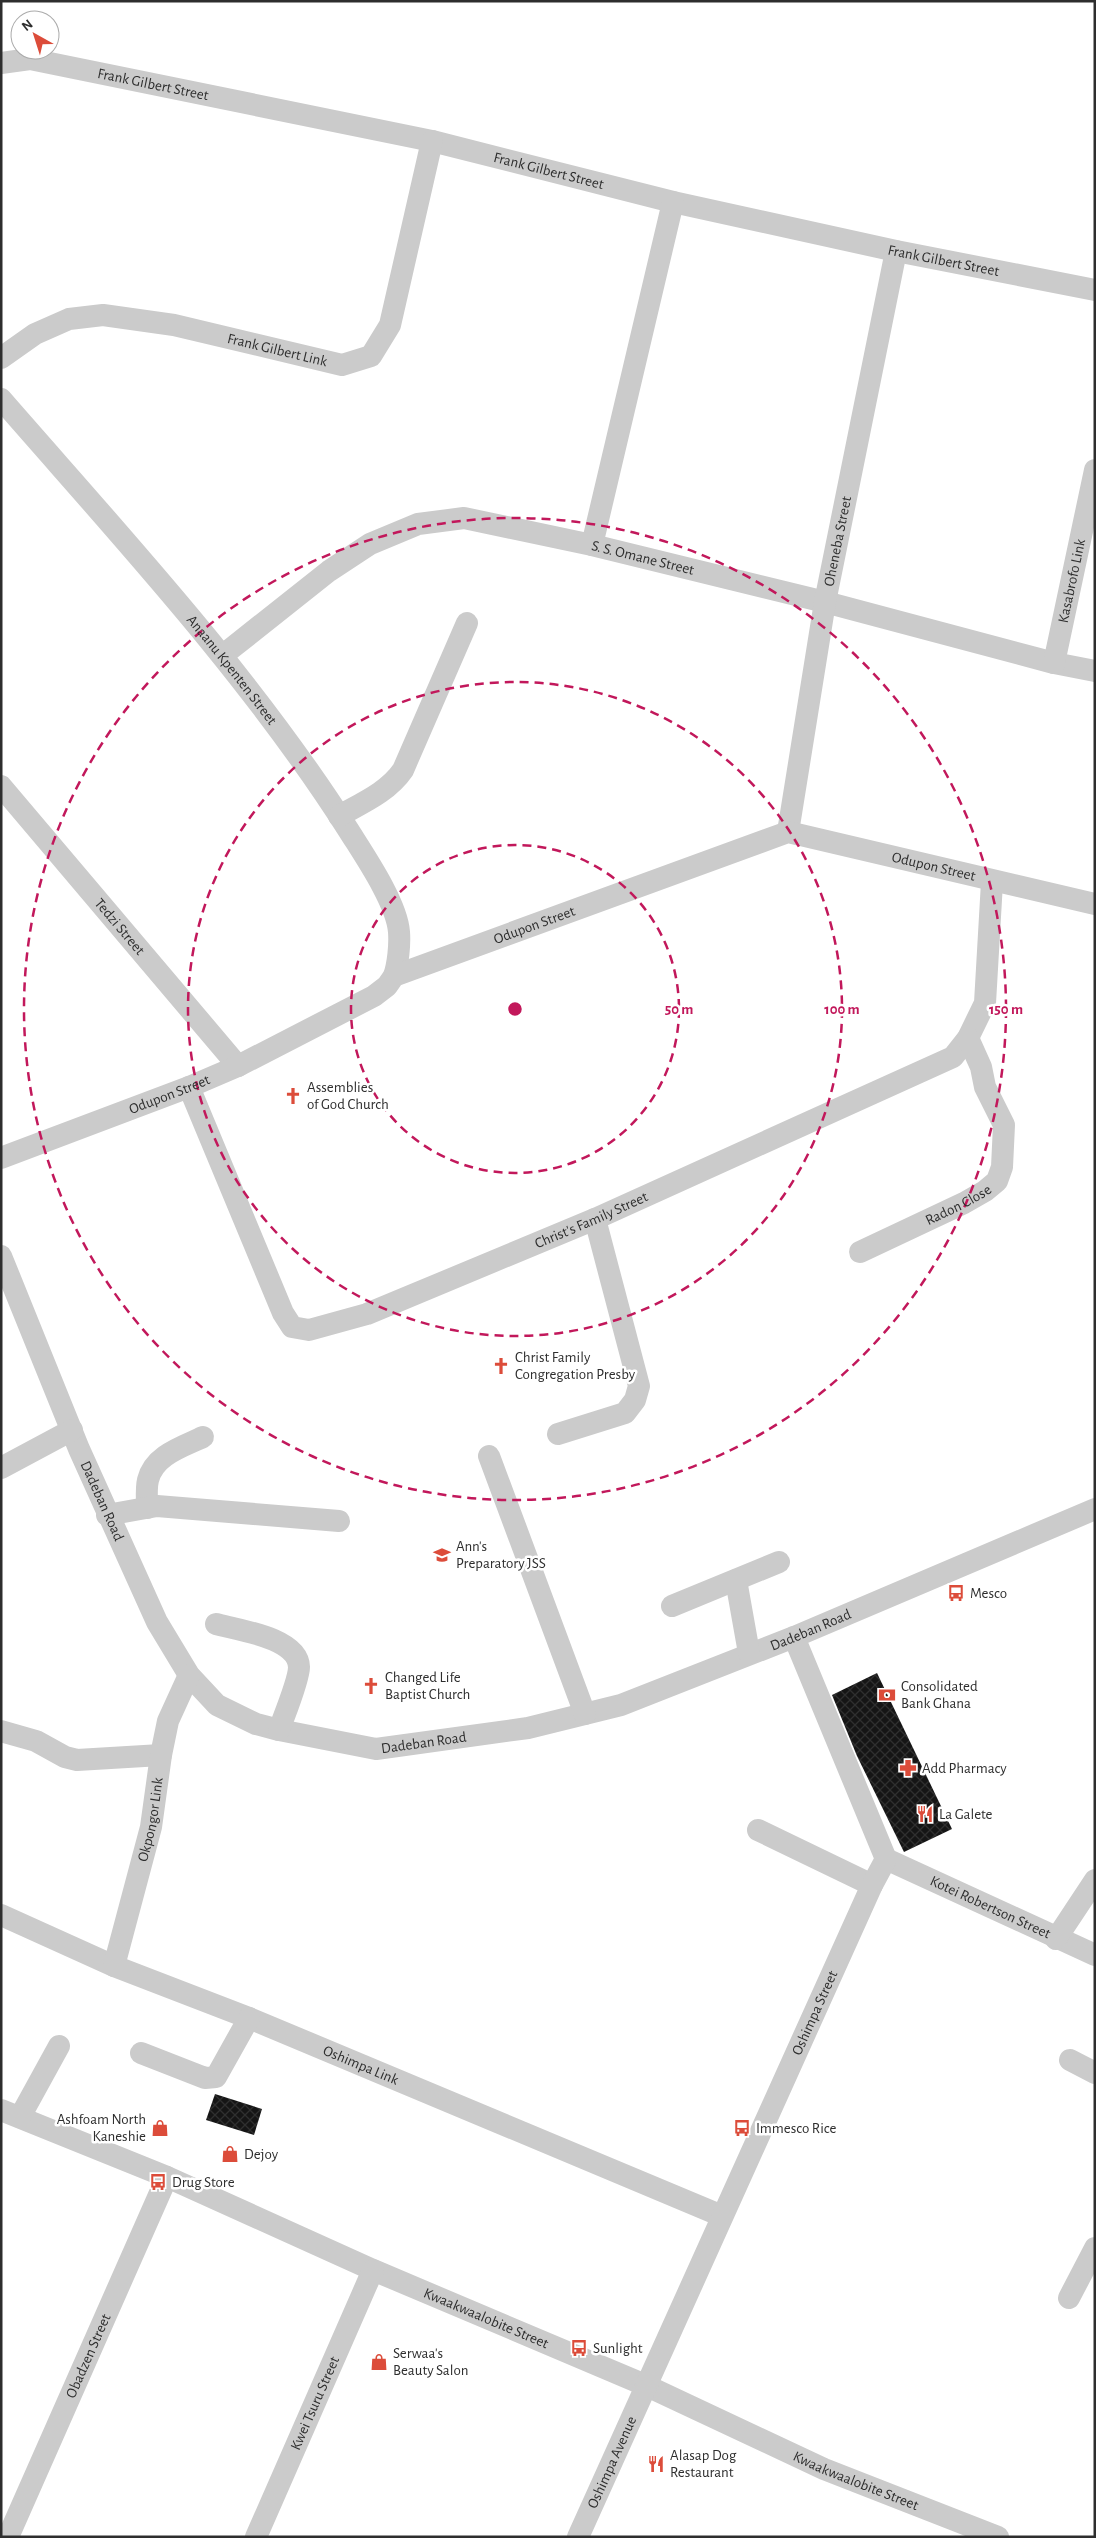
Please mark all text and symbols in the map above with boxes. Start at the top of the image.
north arrow [10,10,60,60]
text: N [19,17,36,34]
street label: Frank Gilbert Street [96,65,210,103]
street label: Frank Gilbert Street [492,149,606,192]
street label: Frank Gilbert Street [887,242,1001,279]
street label: Frank Gilbert Link [226,330,329,369]
street label: Oheneba Street [821,495,854,587]
street label: Kasabrofo Link [1055,537,1088,624]
street label: S. S. Omane Street [590,538,696,577]
street label: Anaanu Kpenten Street [184,612,280,728]
street label: Odupon Street [890,849,977,883]
street label: Tedzi Street [92,895,148,958]
street label: Odupon Street [491,903,577,947]
centre of rings [506,1000,524,1018]
text: 50 m [665,1002,693,1017]
text: 100 m [824,1002,860,1017]
text: 150 m [989,1002,1023,1017]
street label: Odupon Street [127,1071,212,1117]
place label: Assemblies of God Church [307,1080,389,1112]
church icon: Assemblies of God Church [283,1086,303,1106]
street label: Radon Close [923,1182,994,1228]
street label: Christ's Family Street [532,1189,650,1251]
place label: Christ Family Congregation Presby [515,1350,636,1382]
church icon: Christ Family Congregation Presby [491,1356,511,1376]
street label: Dadeban Road [78,1459,127,1543]
place label: Ann's Preparatory JSS [456,1539,546,1571]
school or university icon: Ann's Preparatory JSS [432,1545,452,1565]
bus stop icon: Mesco [946,1583,966,1603]
place label: Mesco [970,1586,1007,1601]
street label: Dadeban Road [768,1606,853,1653]
place label: Changed Life Baptist Church [385,1670,470,1702]
church icon: Changed Life Baptist Church [361,1676,381,1696]
place label: Consolidated Bank Ghana [901,1679,978,1711]
bank icon: Consolidated Bank Ghana [877,1685,897,1705]
street label: Dadeban Road [380,1729,467,1756]
pharmacy icon: Add Pharmacy [898,1758,918,1778]
place label: Add Pharmacy [922,1761,1007,1776]
street label: Okpongor Link [135,1776,165,1863]
restaurant icon: La Galete [915,1804,935,1824]
place label: La Galete [939,1807,993,1822]
street label: Kotei Robertson Street [928,1873,1053,1941]
street label: Oshimpa Street [789,1968,840,2057]
street label: Oshimpa Link [321,2042,401,2087]
place label: Ashfoam North Kaneshie [57,2112,146,2144]
shop icon: Ashfoam North Kaneshie [150,2118,170,2138]
bus stop icon: Immesco Rice [732,2118,752,2138]
place label: Immesco Rice [756,2121,837,2136]
shop icon: Dejoy [220,2144,240,2164]
place label: Dejoy [244,2147,279,2162]
bus stop icon: Drug Store [148,2172,168,2192]
place label: Drug Store [172,2175,235,2190]
street label: Kwaakwaalobite Street [422,2285,551,2351]
street label: Obadzen Street [63,2311,113,2400]
bus stop icon: Sunlight [569,2338,589,2358]
place label: Sunlight [593,2341,643,2356]
place label: Serwaa's Beauty Salon [393,2346,468,2378]
shop icon: Serwaa's Beauty Salon [369,2352,389,2372]
street label: Kwei Tsuru Street [288,2354,342,2452]
street label: Oshimpa Avenue [584,2414,639,2511]
place label: Alasap Dog Restaurant [670,2448,737,2480]
street label: Kwaakwaalobite Street [791,2448,921,2513]
restaurant icon: Alasap Dog Restaurant [646,2454,666,2474]

